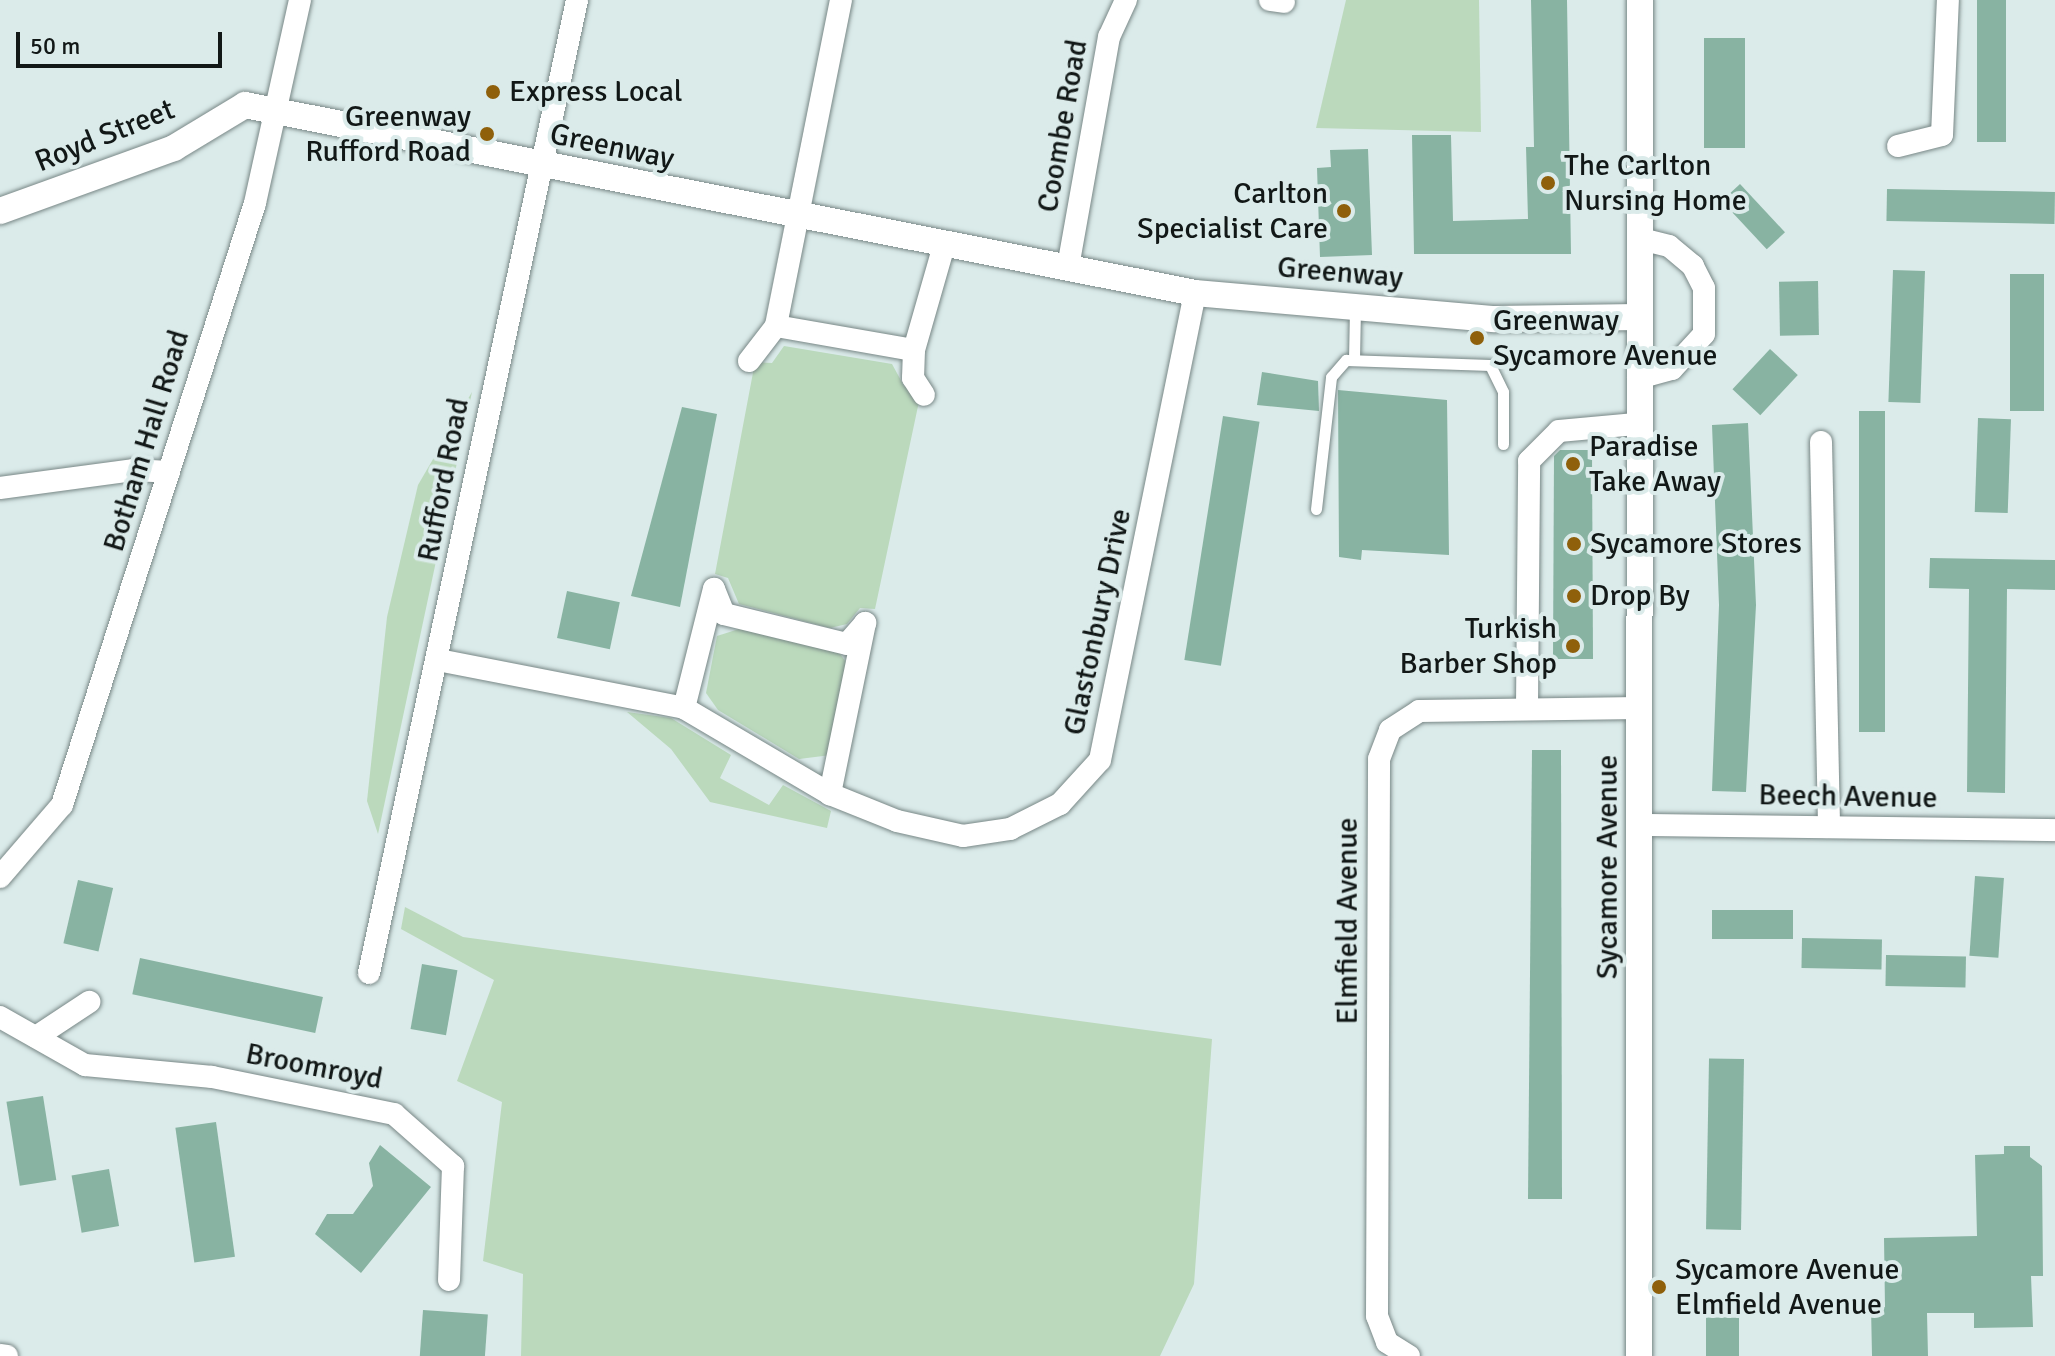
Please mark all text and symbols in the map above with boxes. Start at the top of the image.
scale bar [20,16,226,66]
text: 50 m [30,31,80,61]
street label: Coombe Road [1030,37,1096,215]
place label: Express Local [509,74,683,110]
marker: Express Local [484,83,502,101]
street label: Royd Street [30,92,180,180]
place label: Greenway Rufford Road [305,99,471,170]
street label: Greenway [547,116,677,178]
marker: Greenway Rufford Road [478,125,496,143]
place label: The Carlton Nursing Home [1564,148,1747,218]
marker: The Carlton Nursing Home [1539,174,1557,192]
place label: Carlton Specialist Care [1137,176,1328,246]
marker: Carlton Specialist Care [1335,202,1353,220]
street label: Greenway [1276,250,1404,296]
place label: Greenway Sycamore Avenue [1493,303,1718,374]
street label: Botham Hall Road [96,326,198,556]
marker: Greenway Sycamore Avenue [1468,329,1486,347]
street label: Rufford Road [411,395,477,565]
place label: Paradise Take Away [1589,429,1721,500]
marker: Paradise Take Away [1564,455,1582,473]
street label: Glastonbury Drive [1056,506,1140,738]
place label: Sycamore Stores [1590,526,1802,562]
marker: Sycamore Stores [1565,535,1583,553]
place label: Drop By [1590,578,1690,614]
marker: Drop By [1565,587,1583,605]
place label: Turkish Barber Shop [1400,611,1557,682]
marker: Turkish Barber Shop [1564,637,1582,655]
street label: Sycamore Avenue [1590,755,1626,979]
street label: Beech Avenue [1758,777,1938,817]
street label: Elmfield Avenue [1330,817,1366,1025]
street label: Broomroyd [243,1036,385,1098]
place label: Sycamore Avenue Elmfield Avenue [1675,1252,1900,1322]
marker: Sycamore Avenue Elmfield Avenue [1650,1278,1668,1296]

